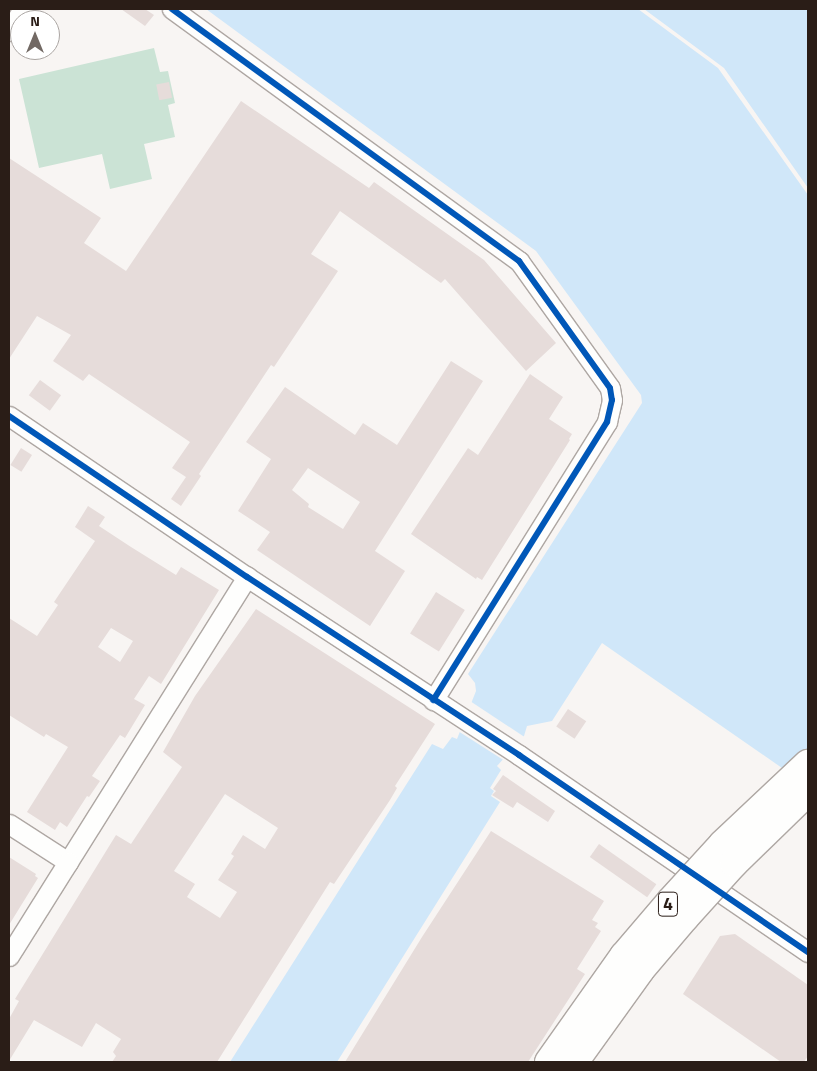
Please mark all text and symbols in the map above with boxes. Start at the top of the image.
north arrow [10,10,60,60]
text: N [30,10,40,31]
road number: 4 [657,889,679,920]

